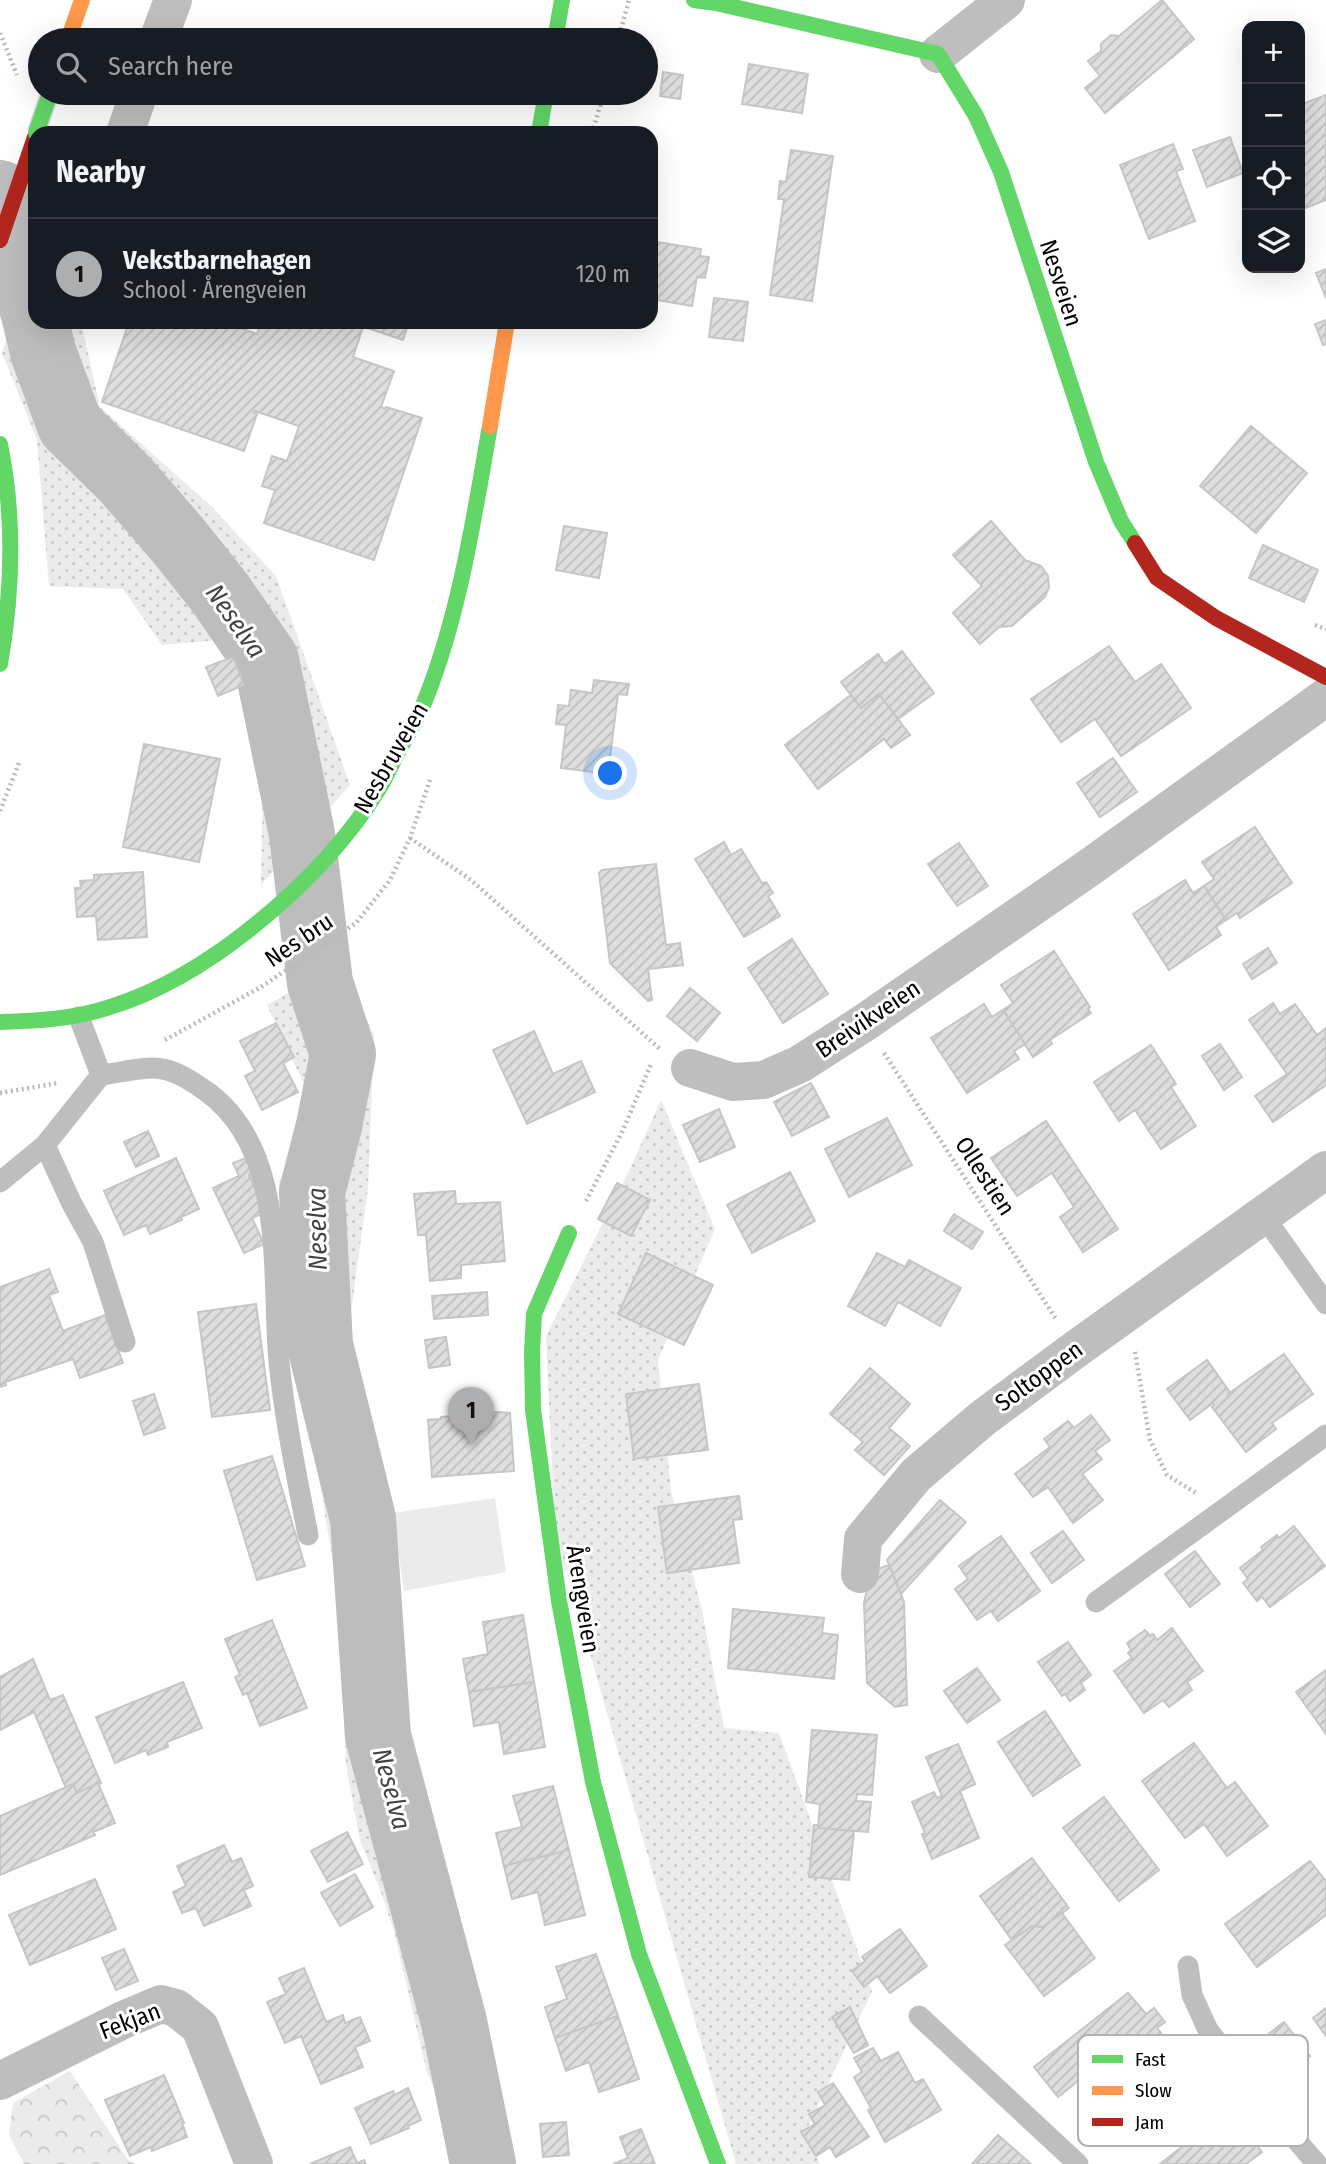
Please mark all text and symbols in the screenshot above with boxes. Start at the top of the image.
map controls [1242,21,1305,273]
button: + [1242,21,1305,84]
search box [28,28,658,105]
icon: search [52,48,90,86]
text: Search here [108,51,233,82]
button: − [1242,84,1305,147]
button: locate [1242,147,1305,210]
text: Nearby [56,154,145,190]
button: layers [1242,210,1305,273]
street label: Nesveien [1034,236,1088,330]
text: Vekstbarnehagen [123,245,311,276]
text: 1 [74,260,84,288]
text: 120 m [576,260,630,288]
text: School · Årengveien [123,276,307,304]
water label: Neselva [199,578,272,664]
street label: Nesbruveien [348,698,434,818]
your location [593,756,627,790]
street label: Nes bru [260,907,338,973]
street label: Breivikveien [811,974,925,1064]
street label: Ollestien [949,1131,1021,1221]
water label: Neselva [301,1187,334,1271]
street label: Soltoppen [990,1335,1088,1417]
pin: 1 [448,1387,494,1445]
street label: Årengveien [561,1543,606,1655]
water label: Neselva [366,1745,417,1833]
street label: Fekjan [95,1997,165,2045]
legend [1078,2035,1308,2146]
text: Fast [1135,2048,1166,2071]
text: Slow [1135,2079,1172,2102]
text: Jam [1135,2111,1164,2134]

